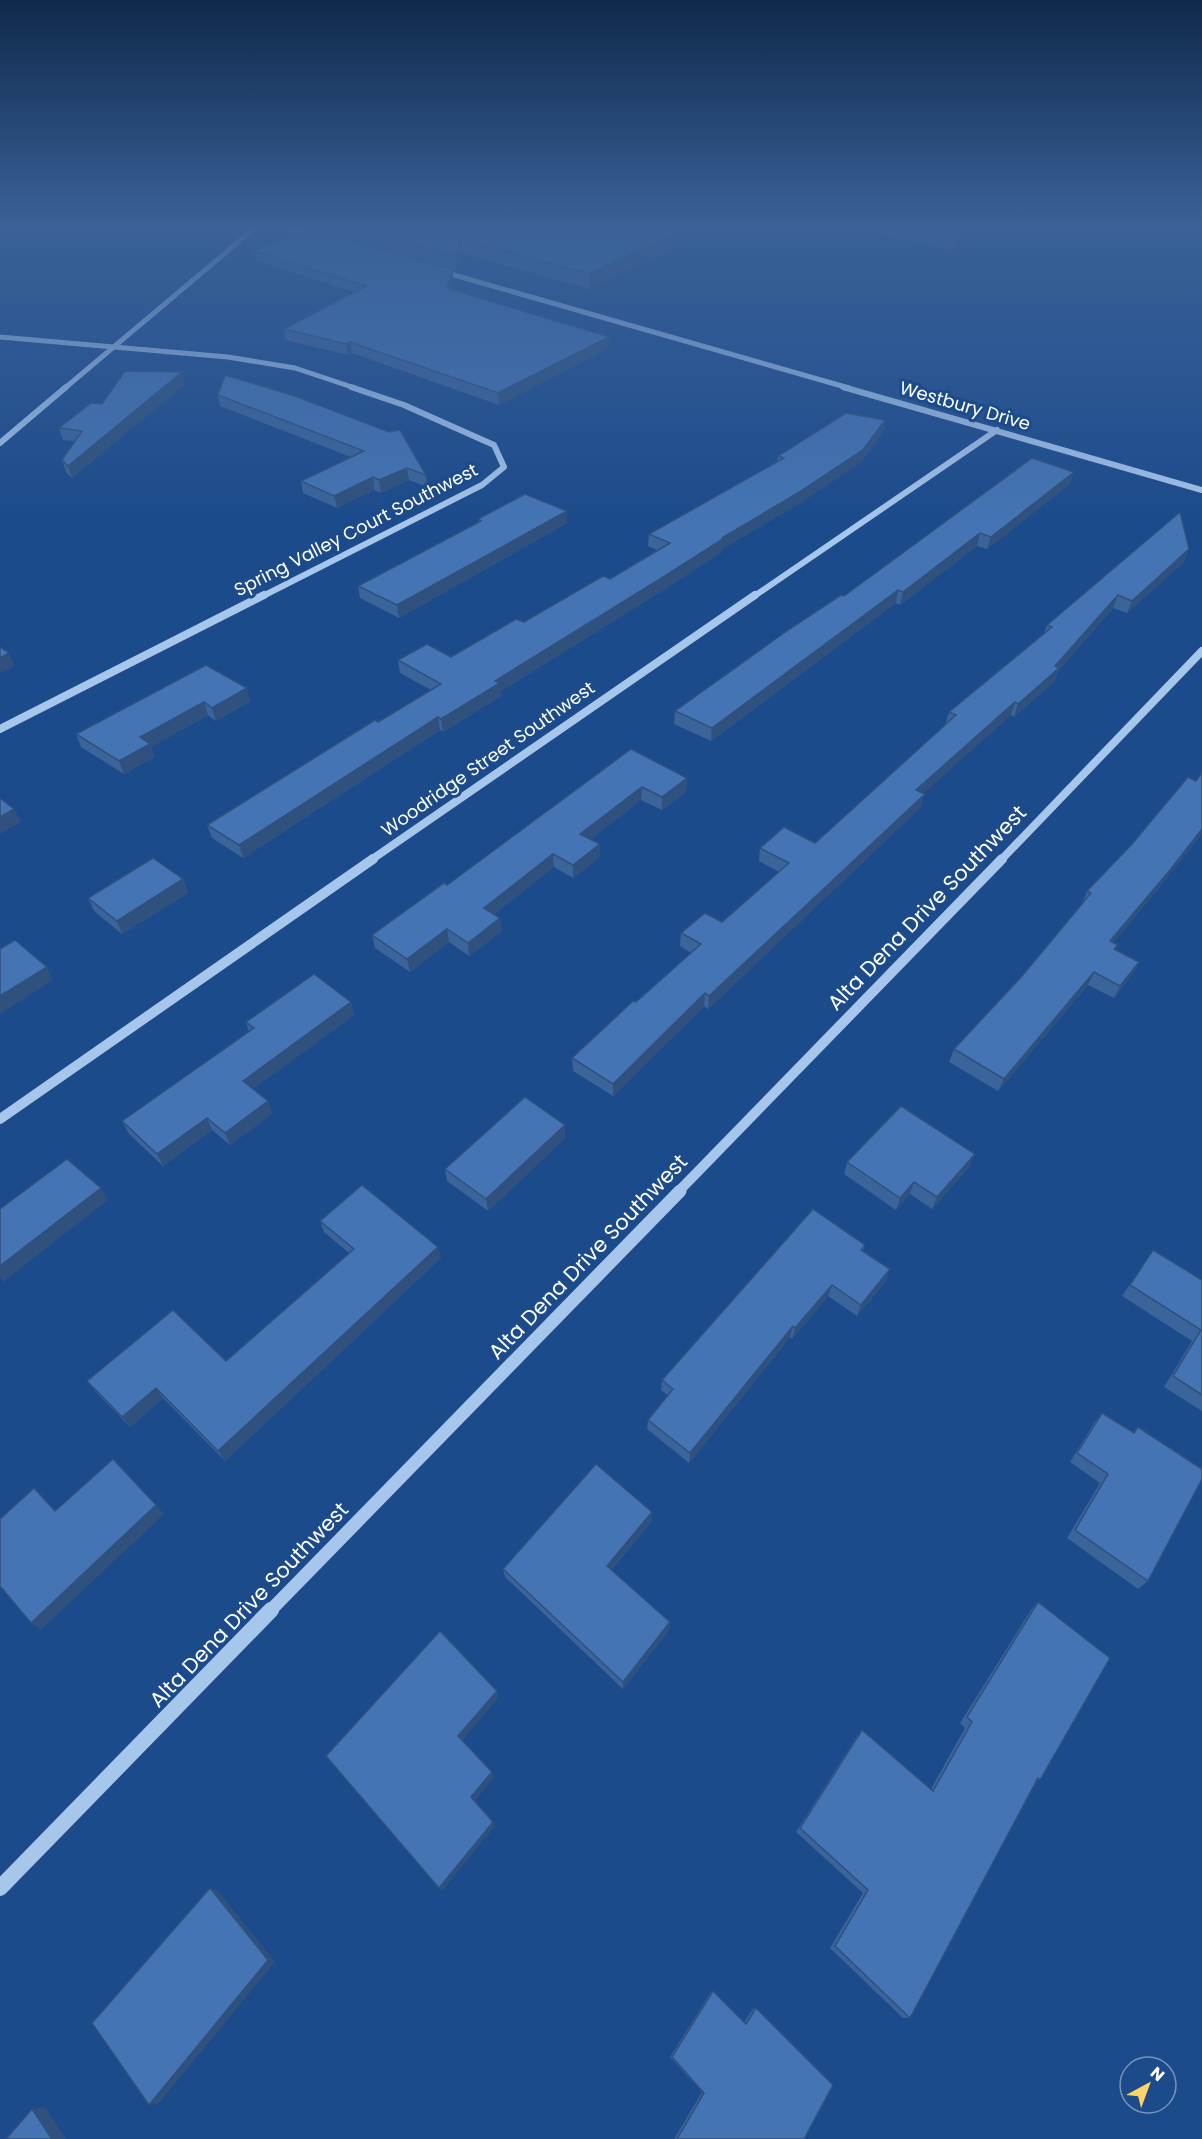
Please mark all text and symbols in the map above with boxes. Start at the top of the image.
street label: Westbury Drive [897,375,1034,436]
street label: Spring Valley Court Southwest [230,457,482,602]
street label: Woodridge Street Southwest [376,675,599,842]
street label: Alta Dena Drive Southwest [821,799,1033,1017]
street label: Alta Dena Drive Southwest [482,1148,694,1366]
street label: Alta Dena Drive Southwest [143,1496,355,1714]
north arrow [1118,2055,1178,2115]
text: N [1145,2061,1170,2087]

